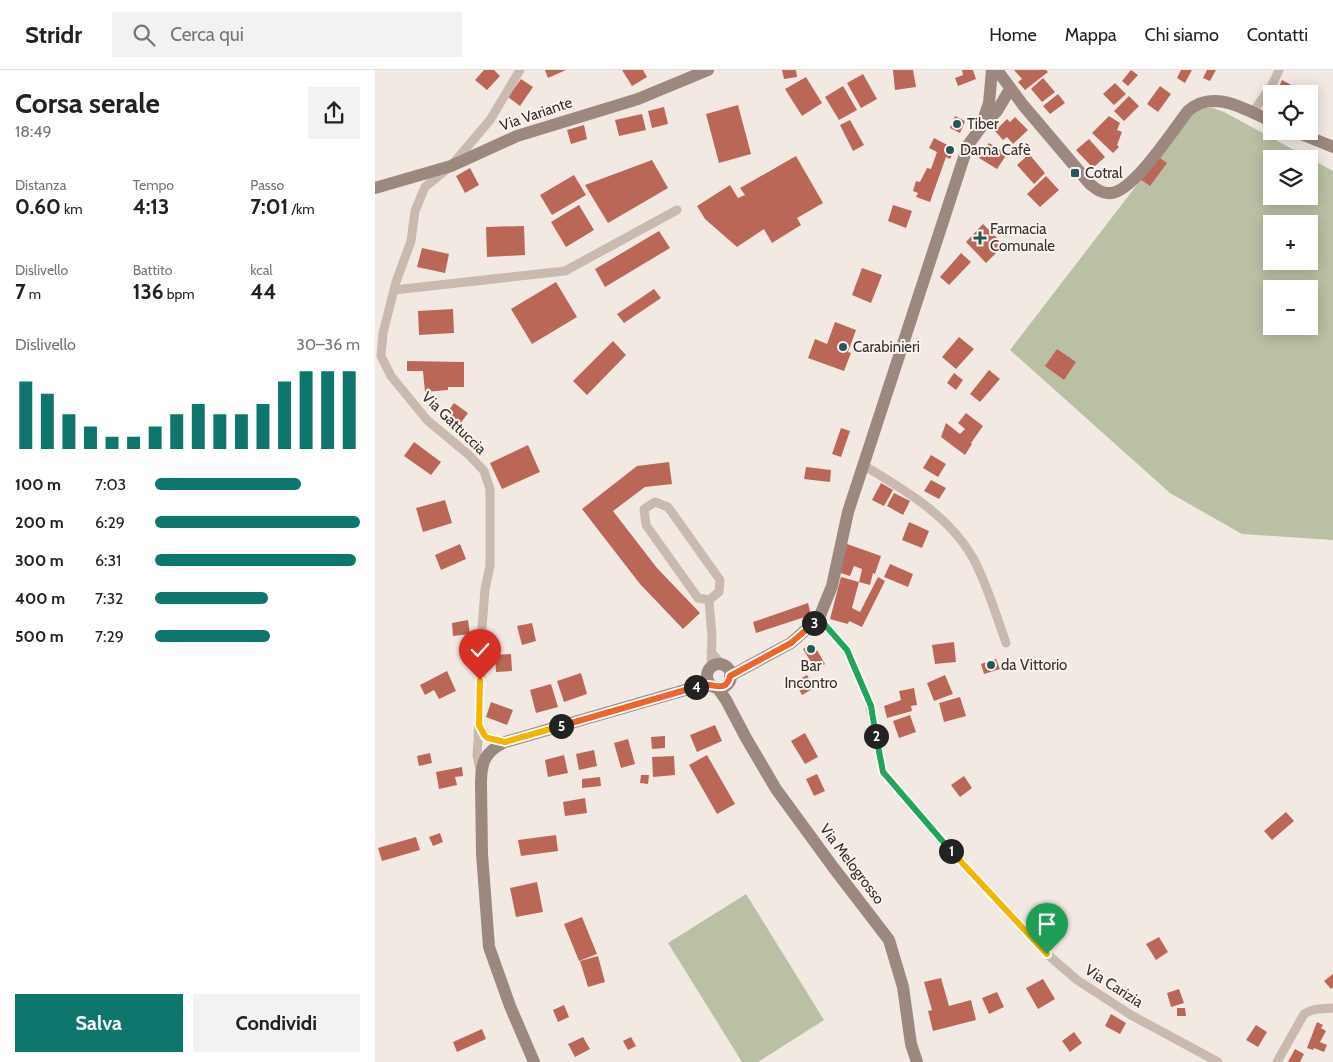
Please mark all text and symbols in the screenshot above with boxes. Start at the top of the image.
search box [112,12,462,57]
text: Stridr [25,20,82,49]
icon: search [130,21,158,49]
text: Cerca qui [170,23,244,46]
text: Home [989,24,1037,46]
text: Mappa [1065,24,1117,46]
text: Chi siamo [1145,24,1219,46]
text: Contatti [1247,24,1308,46]
map controls [1263,85,1318,335]
button: locate [1263,85,1318,140]
text: Corsa serale [15,86,160,120]
button: share [308,87,360,139]
street label: Via Variante [497,93,575,135]
place label: Tiber [967,115,999,133]
marker: Tiber [951,118,963,130]
text: 18:49 [15,122,52,141]
place label: Dama Cafè [960,141,1031,159]
marker: Dama Cafè [944,144,956,156]
button: layers [1263,150,1318,205]
place label: Cotral [1085,164,1123,182]
marker: Cotral [1069,167,1081,179]
text: Distanza [15,176,66,194]
text: Tempo [133,176,174,194]
text: Passo [250,176,284,194]
text: 0.60 [15,194,61,219]
text: 4:13 [133,194,169,219]
text: 7:01 [250,194,288,219]
text: km [61,200,83,218]
text: /km [288,200,315,218]
button: + [1263,215,1318,270]
place label: Farmacia Comunale [990,220,1055,255]
marker: Farmacia Comunale [974,232,986,244]
text: Dislivello [15,261,68,279]
text: Battito [133,261,172,279]
text: kcal [250,261,273,279]
text: 7 [15,279,26,304]
text: 136 [133,279,164,304]
text: 44 [250,279,276,304]
button: − [1263,280,1318,335]
text: m [26,285,41,303]
text: bpm [164,285,195,303]
text: Dislivello [15,335,76,354]
text: 30–36 m [296,335,360,354]
place label: Carabinieri [853,338,920,356]
marker: Carabinieri [837,341,849,353]
street label: Via Gattuccia [418,388,491,459]
text: 100 m [15,475,61,494]
text: 7:03 [95,475,126,494]
text: 200 m [15,513,64,532]
text: 6:29 [95,513,125,532]
text: 300 m [15,551,64,570]
text: 6:31 [95,551,121,570]
text: 400 m [15,589,65,608]
text: 7:32 [95,589,123,608]
pin: 3 [801,610,827,636]
text: 3 [811,614,818,632]
text: 500 m [15,627,64,646]
text: 7:29 [95,627,124,646]
pin [459,629,501,680]
icon: check [466,636,494,664]
marker: Bar Incontro [805,643,817,655]
place label: da Vittorio [1001,656,1067,674]
place label: Bar Incontro [784,657,838,692]
marker: da Vittorio [985,659,997,671]
pin: 4 [683,674,709,700]
text: 4 [692,678,701,696]
pin: 5 [549,714,573,738]
text: 5 [558,717,565,735]
pin: 2 [863,724,889,748]
text: 2 [873,727,880,745]
street label: Via Melogrosso [816,820,888,908]
pin: 1 [939,838,963,864]
text: 1 [949,842,954,860]
pin [1026,903,1068,954]
icon: arrive [1033,910,1061,938]
street label: Via Carizia [1082,961,1147,1012]
button: Salva [15,994,183,1052]
button: Condividi [193,994,360,1052]

